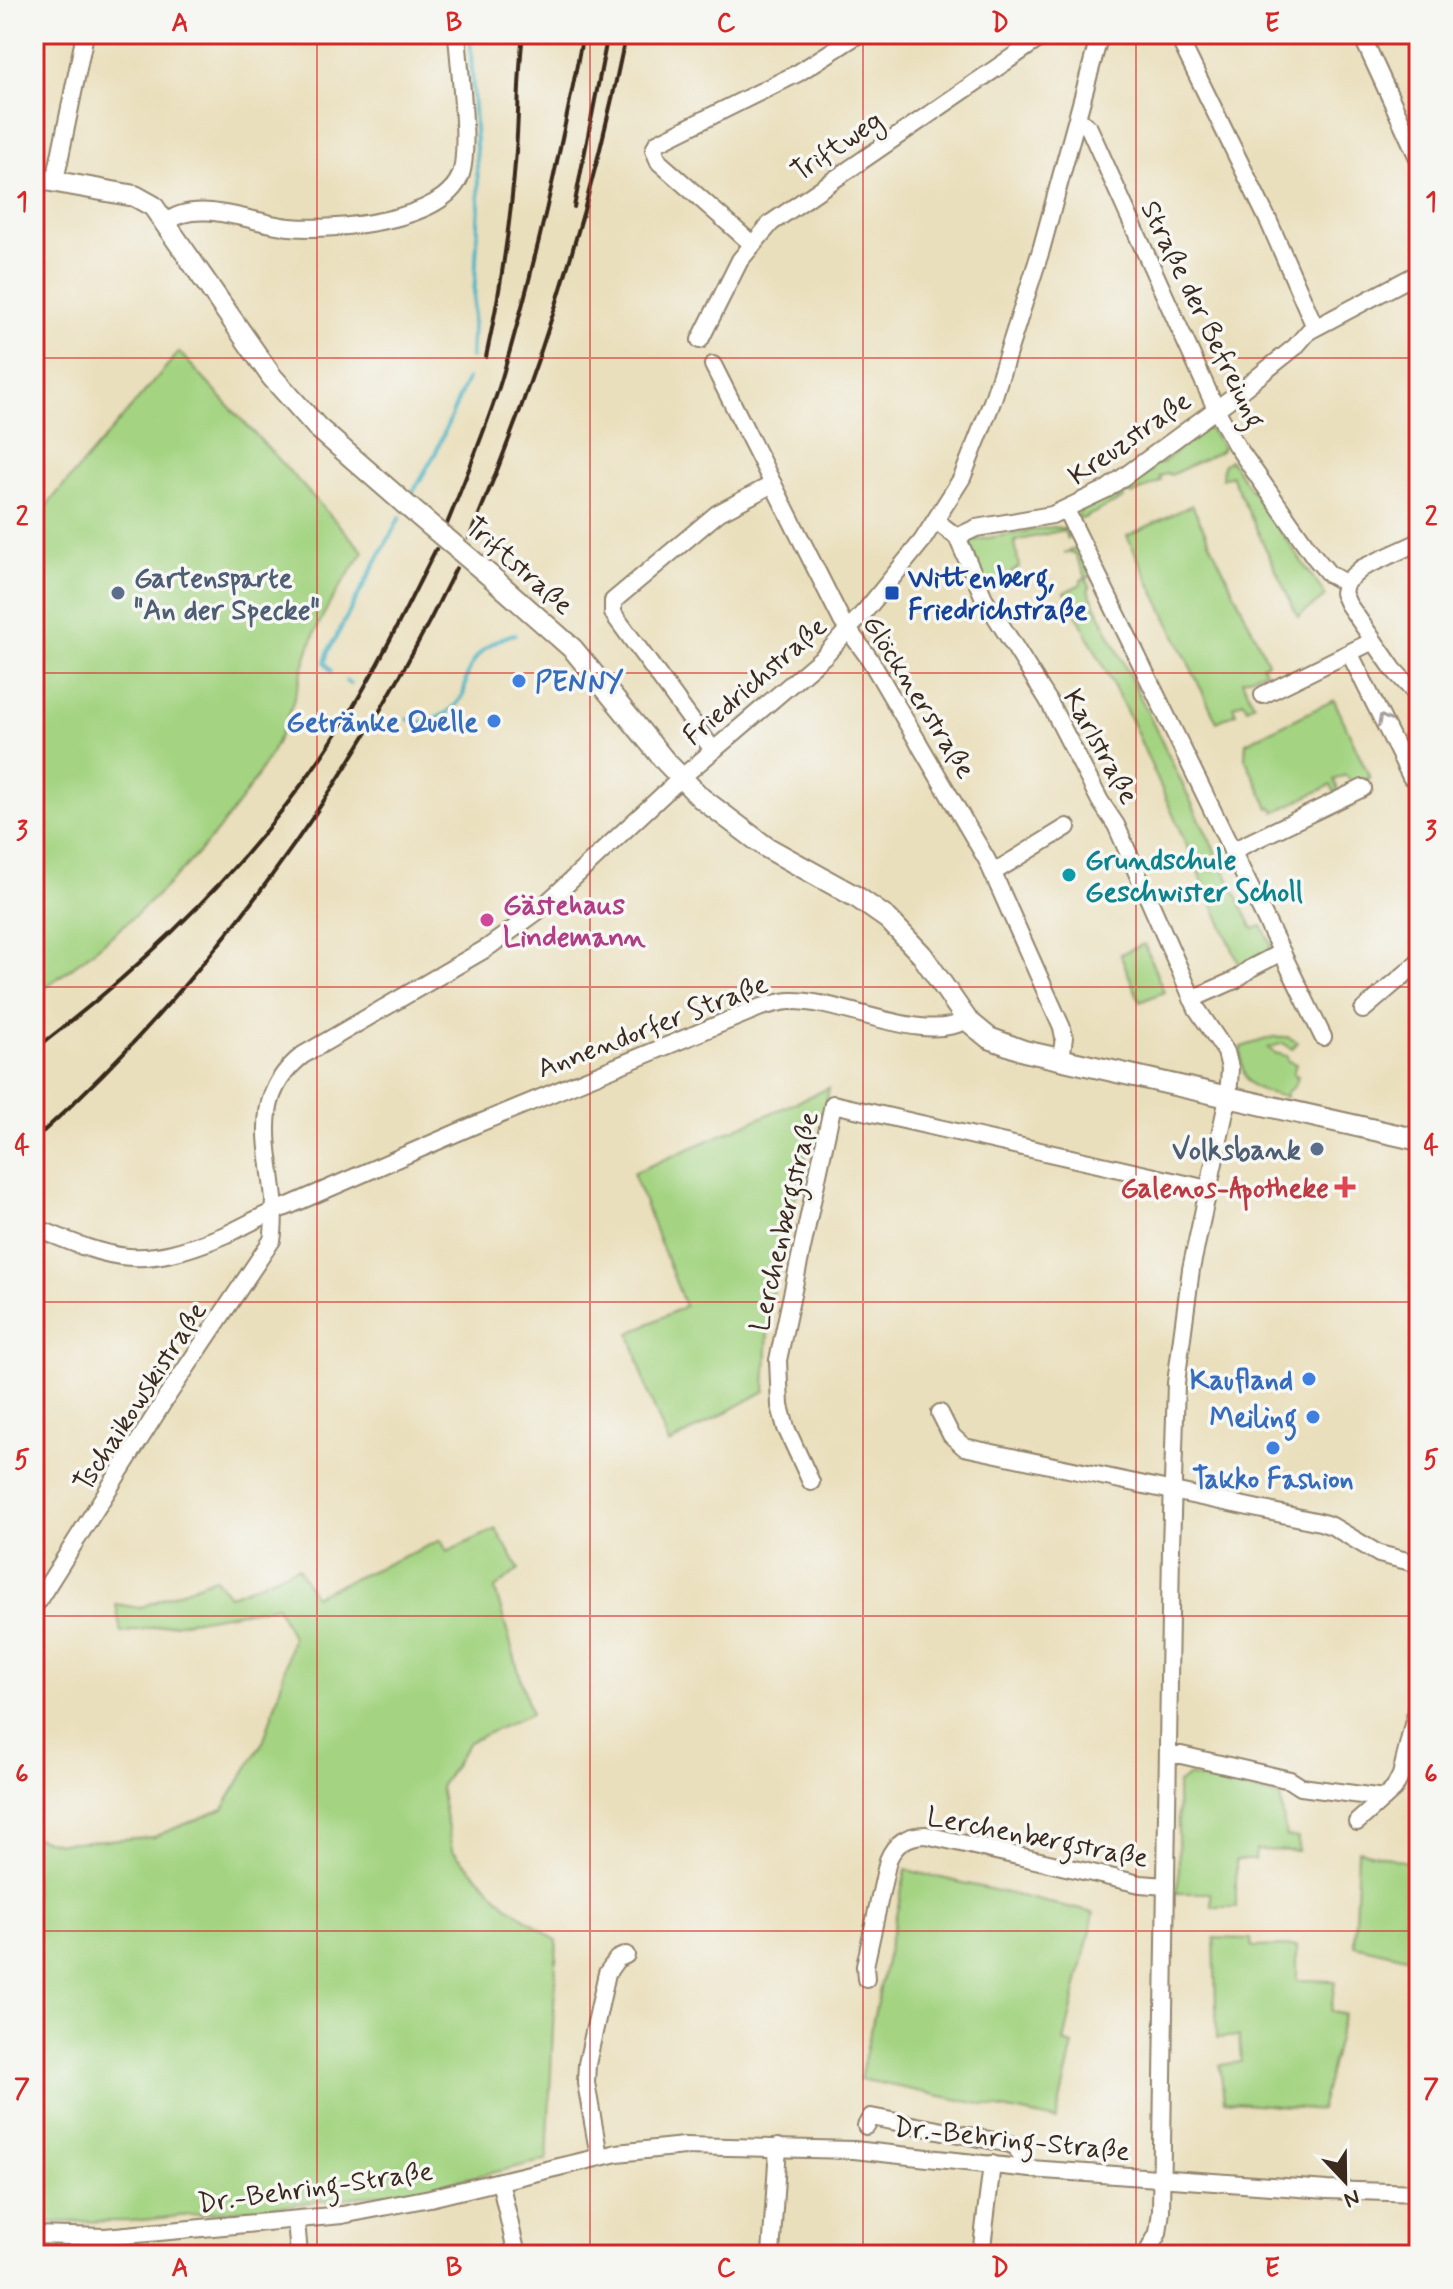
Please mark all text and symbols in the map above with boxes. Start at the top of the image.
text: A [171,7,189,41]
text: B [446,7,462,41]
text: C [717,7,736,41]
text: D [991,7,1009,41]
text: E [1264,7,1280,41]
street label: Triftweg [784,103,892,193]
text: 1 [16,186,28,220]
text: 1 [1425,186,1437,220]
street label: Straße der Befreiung [1128,195,1273,437]
street label: Kreuzstraße [1062,383,1199,495]
text: 2 [16,501,29,535]
text: 2 [1425,501,1438,535]
street label: Triftstraße [456,509,580,624]
place label: Gartensparte "An der Specke" [134,561,320,630]
place label: Wittenberg, Friedrichstraße [908,561,1088,630]
marker: Gartensparte "An der Specke" [109,584,127,602]
marker: Wittenberg, Friedrichstraße [883,584,901,602]
street label: Glöcknerstraße [853,608,983,786]
street label: Friedrichstraße [676,609,836,755]
place label: PENNY [535,665,624,702]
marker: PENNY [510,672,528,690]
street label: Karlstraße [1053,683,1147,811]
place label: Getränke Quelle [286,705,478,742]
marker: Getränke Quelle [485,712,503,730]
one-way arrow [1377,713,1393,728]
text: 3 [16,815,28,849]
text: 3 [1425,815,1437,849]
place label: Grundschule Geschwister Scholl [1085,843,1303,912]
marker: Grundschule Geschwister Scholl [1060,866,1078,884]
place label: Gästehaus Lindemann [503,888,646,957]
marker: Gästehaus Lindemann [478,911,496,929]
street label: Annendorfer Straße [532,966,774,1088]
street label: Lerchenbergstraße [742,1108,832,1336]
text: 4 [14,1130,30,1164]
text: 4 [1423,1130,1439,1164]
place label: Volksbank [1172,1133,1301,1170]
marker: Volksbank [1308,1140,1326,1158]
place label: Galenos-Apotheke [1120,1171,1329,1211]
marker: Galenos-Apotheke [1336,1178,1354,1196]
street label: Tschaikowskistraße [66,1295,217,1500]
place label: Kaufland [1190,1363,1293,1400]
marker: Kaufland [1300,1370,1318,1388]
place label: Meiling [1210,1401,1297,1441]
marker: Meiling [1304,1408,1322,1426]
marker: Takko Fashion [1264,1439,1282,1457]
text: 5 [14,1444,30,1478]
text: 5 [1423,1444,1439,1478]
place label: Takko Fashion [1192,1462,1354,1499]
text: 6 [15,1758,29,1792]
text: 6 [1424,1758,1438,1792]
street label: Lerchenbergstraße [923,1799,1151,1881]
text: 7 [14,2073,30,2107]
text: 7 [1423,2073,1439,2107]
street label: Dr.-Behring-Straße [891,2110,1132,2174]
north arrow [1305,2141,1385,2221]
street label: Dr.-Behring-Straße [195,2154,436,2226]
text: N [1340,2182,1364,2213]
text: A [171,2252,189,2286]
text: B [446,2252,462,2286]
text: C [717,2252,736,2286]
text: D [991,2252,1009,2286]
text: E [1264,2252,1280,2286]

